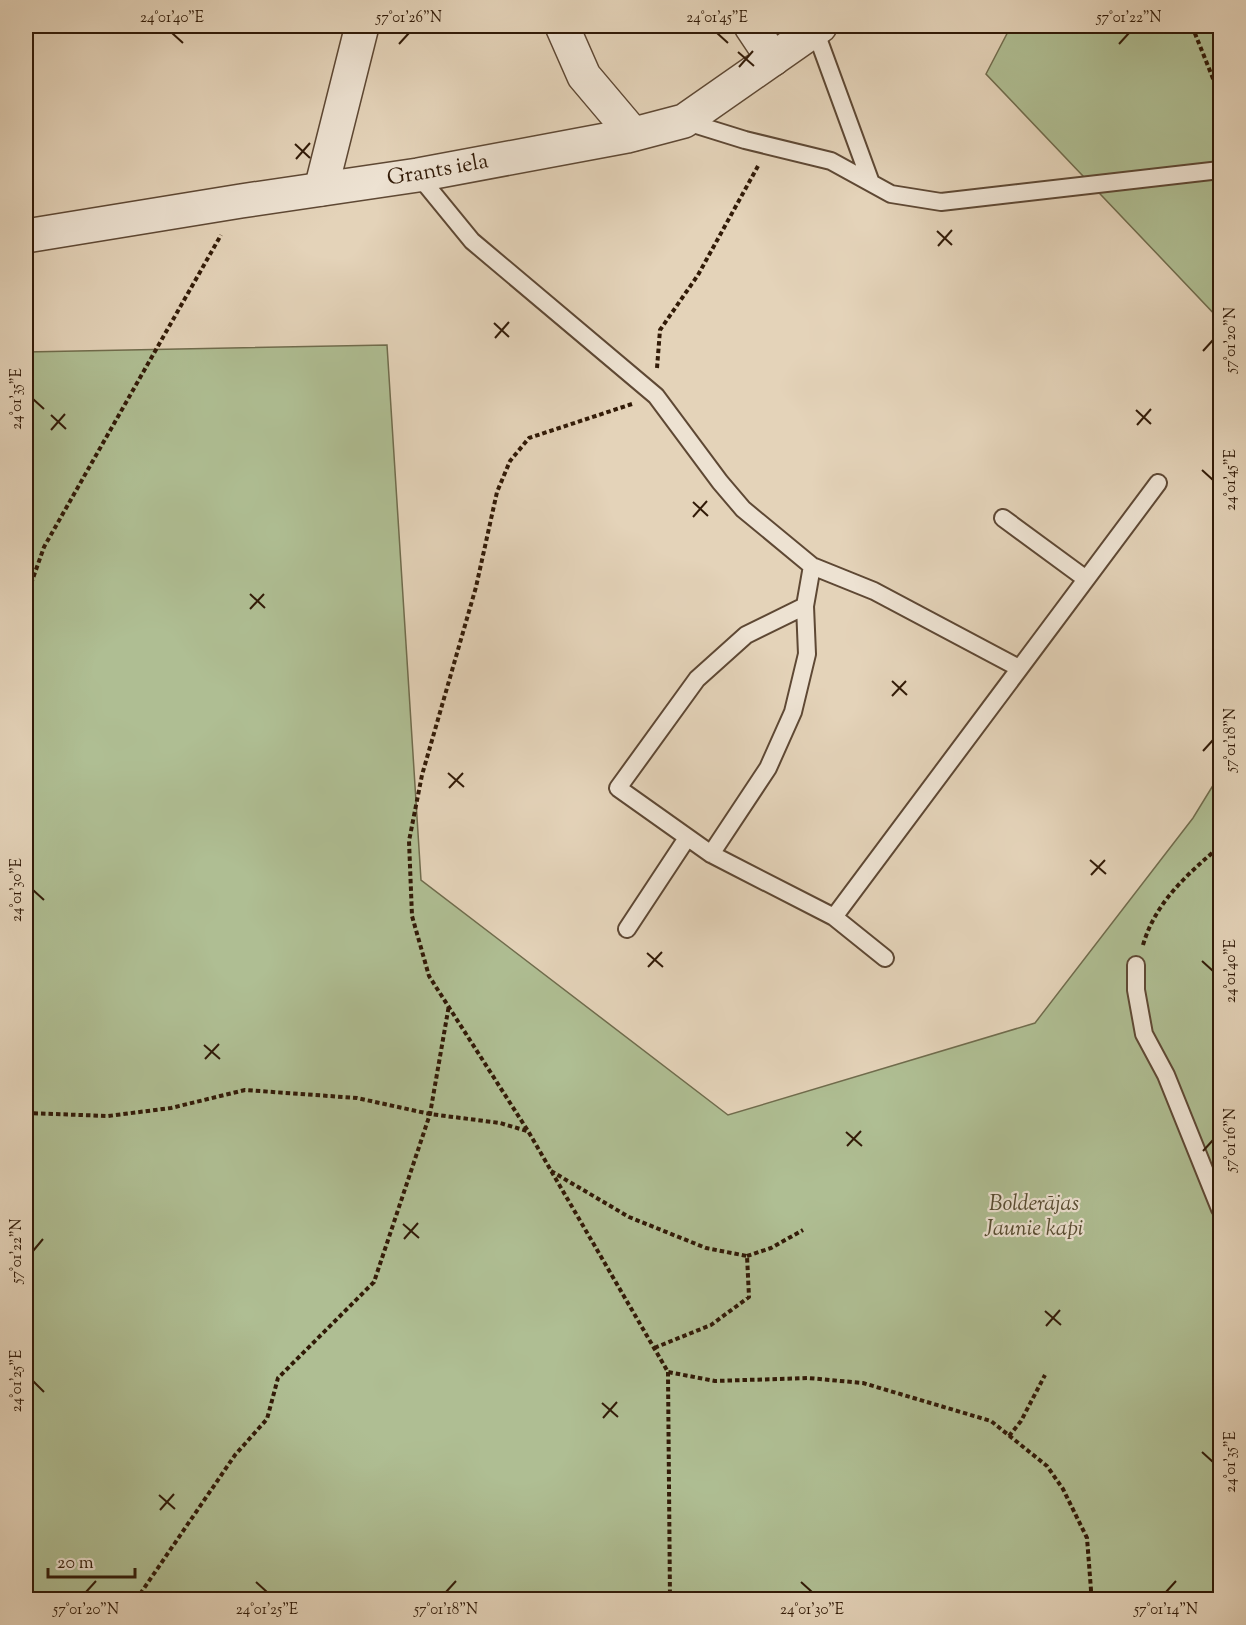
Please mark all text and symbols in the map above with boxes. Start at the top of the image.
text: 24°01'40"E [140,8,204,29]
text: 57°01'26"N [375,8,442,29]
text: 24°01'45"E [686,8,748,29]
text: 57°01'22"N [1095,8,1162,29]
street label: Grants iela [385,146,491,195]
text: 57°01'20"N [1221,307,1242,374]
text: 24°01'35"E [7,368,28,430]
text: 24°01'45"E [1221,449,1242,511]
text: 57°01'18"N [1221,708,1242,773]
text: 24°01'30"E [7,858,28,922]
text: 24°01'40"E [1221,939,1242,1003]
text: 57°01'16"N [1221,1108,1242,1173]
park label: Bolderājas Jaunie kapi [984,1189,1083,1246]
text: 57°01'22"N [7,1218,28,1285]
text: 24°01'25"E [7,1350,28,1412]
text: 24°01'35"E [1221,1431,1242,1493]
scale bar [48,1541,135,1579]
text: 20 m [57,1551,94,1577]
text: 57°01'20"N [52,1600,119,1621]
text: 24°01'25"E [236,1600,298,1621]
text: 57°01'18"N [413,1600,478,1621]
text: 24°01'30"E [780,1600,844,1621]
text: 57°01'14"N [1133,1600,1198,1621]

